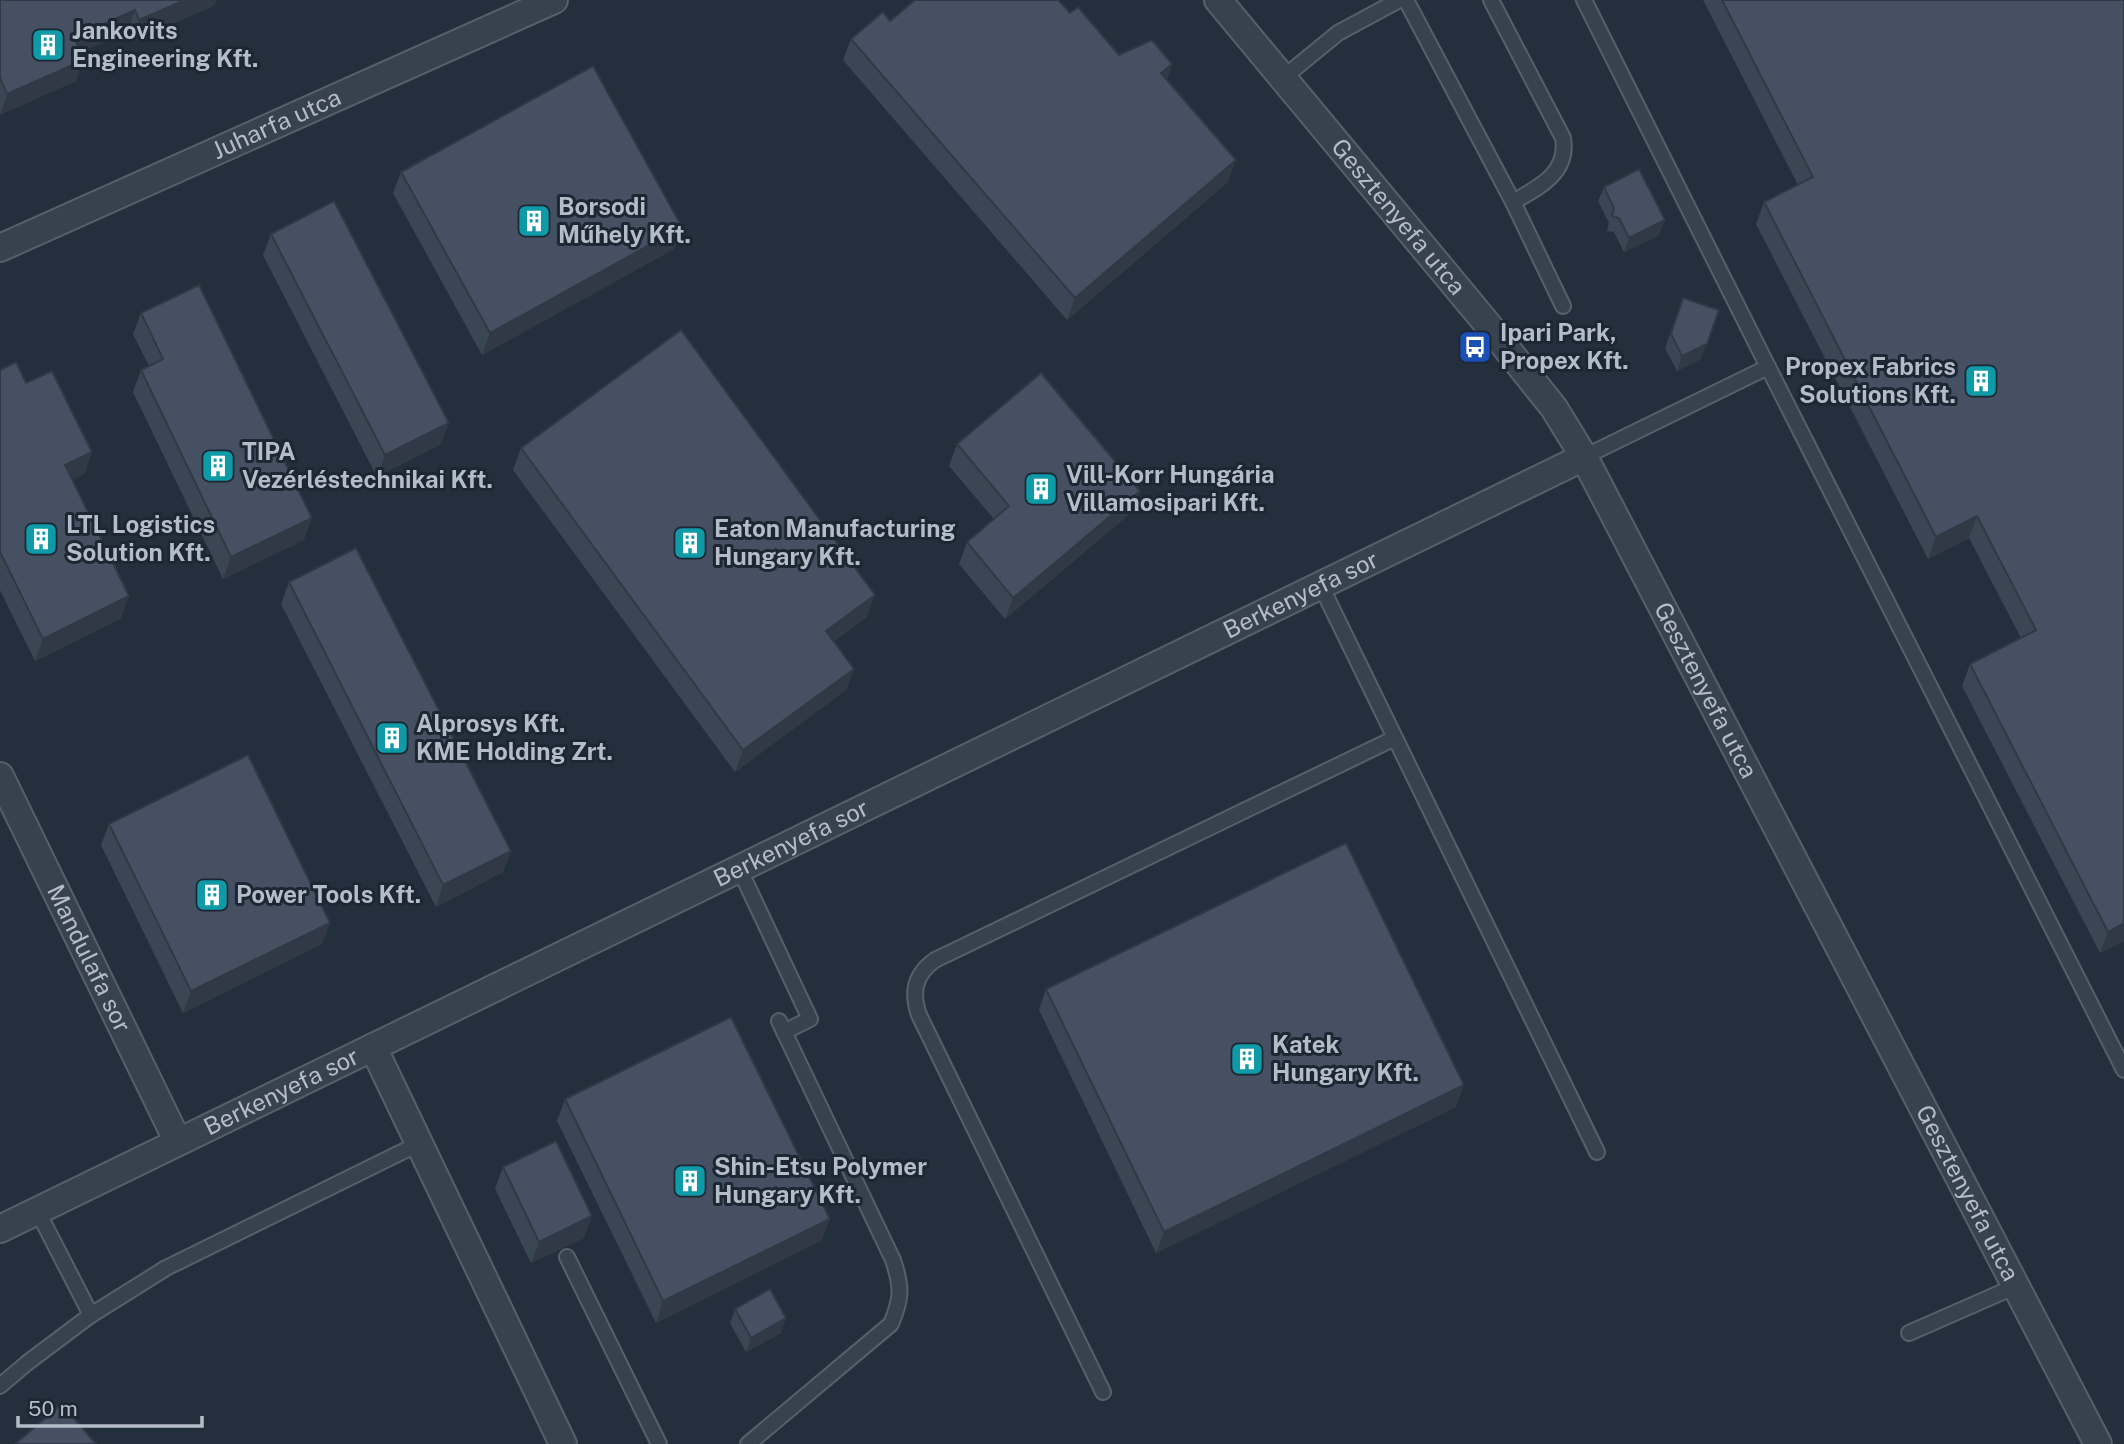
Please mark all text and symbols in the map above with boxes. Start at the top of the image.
place label: Jankovits Engineering Kft. [72,16,258,72]
building icon: Jankovits Engineering Kft. [29,26,67,64]
street label: Juharfa utca [207,82,345,164]
street label: Gesztenyefa utca [1326,132,1472,300]
place label: Borsodi Műhely Kft. [558,192,691,248]
building icon: Borsodi Műhely Kft. [515,202,553,240]
place label: Ipari Park, Propex Kft. [1500,318,1629,374]
bus stop icon: Ipari Park, Propex Kft. [1456,328,1494,366]
place label: Propex Fabrics Solutions Kft. [1785,352,1956,408]
building icon: Propex Fabrics Solutions Kft. [1962,362,2000,400]
place label: TIPA Vezérléstechnikai Kft. [242,437,493,493]
building icon: TIPA Vezérléstechnikai Kft. [199,447,237,485]
place label: Vill-Korr Hungária Villamosipari Kft. [1066,460,1275,516]
building icon: Vill-Korr Hungária Villamosipari Kft. [1022,470,1060,508]
place label: LTL Logistics Solution Kft. [66,510,215,566]
place label: Eaton Manufacturing Hungary Kft. [714,514,956,570]
building icon: LTL Logistics Solution Kft. [22,520,60,558]
building icon: Eaton Manufacturing Hungary Kft. [671,524,709,562]
street label: Berkenyefa sor [1218,545,1382,644]
street label: Gesztenyefa utca [1649,597,1764,782]
place label: Alprosys Kft. KME Holding Zrt. [416,709,613,765]
building icon: Alprosys Kft. KME Holding Zrt. [373,719,411,757]
street label: Berkenyefa sor [709,793,873,892]
building icon: Power Tools Kft. [193,876,231,914]
street label: Mandulafa sor [42,880,137,1036]
place label: Power Tools Kft. [236,880,421,908]
place label: Katek Hungary Kft. [1272,1030,1419,1086]
building icon: Katek Hungary Kft. [1228,1040,1266,1078]
street label: Berkenyefa sor [199,1041,363,1141]
street label: Gesztenyefa utca [1911,1100,2026,1285]
place label: Shin-Etsu Polymer Hungary Kft. [714,1152,927,1208]
building icon: Shin-Etsu Polymer Hungary Kft. [671,1162,709,1200]
scale bar [18,1384,201,1428]
text: 50 m [28,1396,78,1421]

